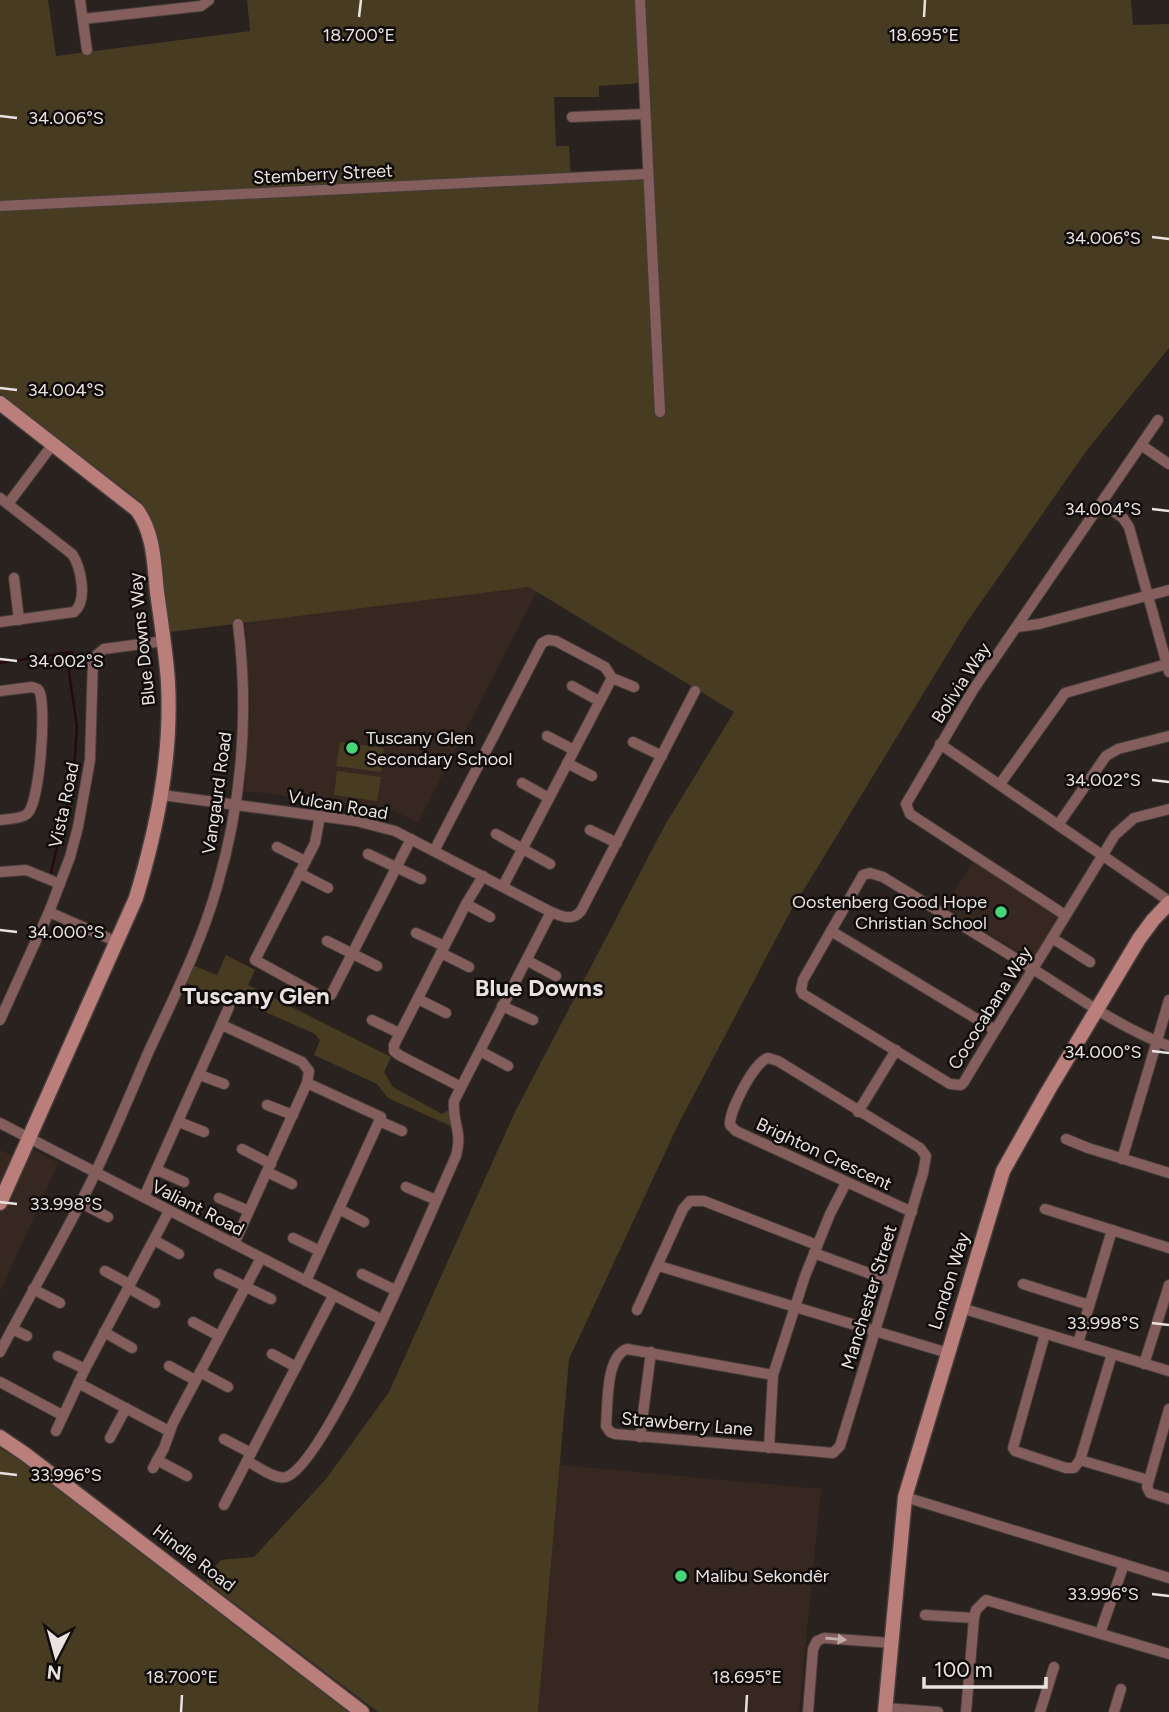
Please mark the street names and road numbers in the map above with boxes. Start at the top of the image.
street label: Stemberry Street [253,159,394,189]
street label: Blue Downs Way [124,571,160,707]
street label: Bolivia Way [927,638,996,727]
street label: Vangaurd Road [198,730,236,856]
street label: Vista Road [44,760,84,850]
street label: Vulcan Road [286,785,390,825]
street label: Cococabana Way [943,942,1037,1074]
street label: Brighton Crescent [753,1113,896,1195]
street label: Valiant Road [148,1175,248,1241]
street label: Manchester Street [837,1222,901,1372]
street label: London Way [924,1229,974,1332]
street label: Strawberry Lane [620,1407,754,1441]
street label: Hindle Road [148,1520,240,1596]

